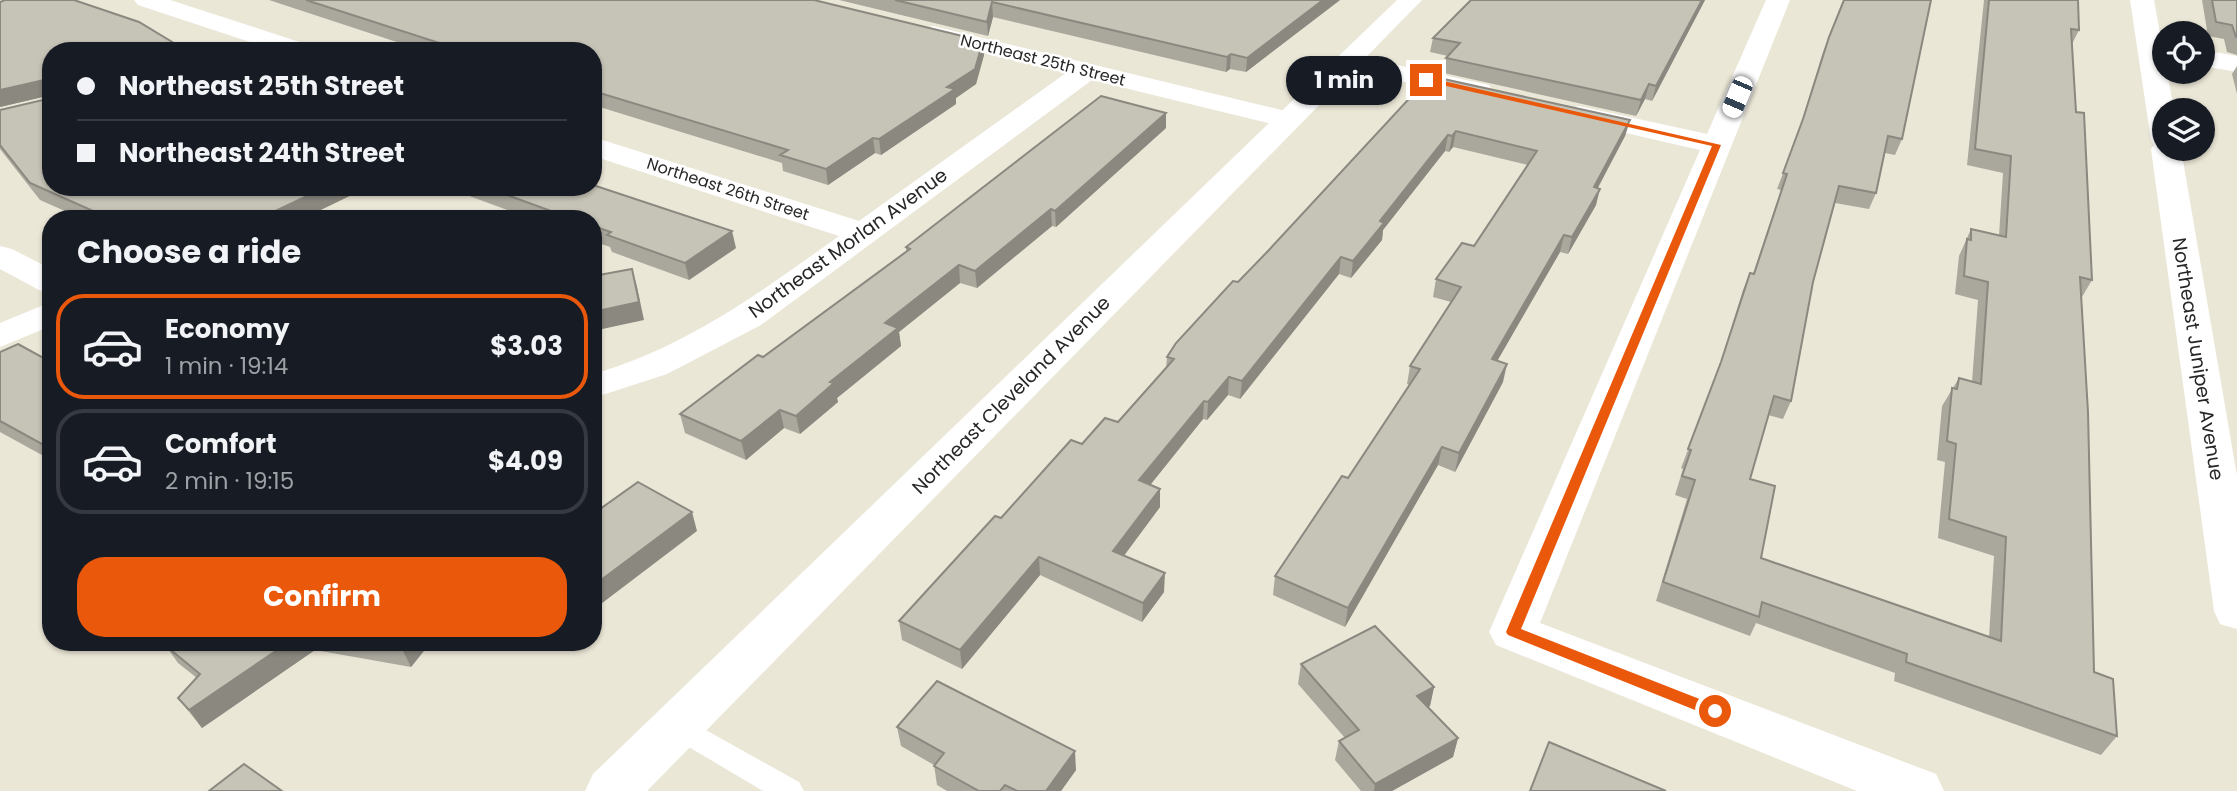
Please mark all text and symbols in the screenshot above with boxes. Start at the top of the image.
map controls [2152,21,2215,161]
button: locate [2152,21,2215,84]
street label: Northeast 25th Street [958,28,1128,92]
callout: 1 min [1286,56,1402,104]
text: 1 min [1314,64,1374,96]
route end [1410,64,1442,96]
text: Northeast 25th Street [119,68,404,104]
car [1720,74,1755,120]
button: layers [2152,98,2215,161]
text: Northeast 24th Street [119,135,405,171]
street label: Northeast 26th Street [644,152,812,226]
street label: Northeast Morlan Avenue [743,162,953,324]
text: Choose a ride [77,229,301,274]
street label: Northeast Juniper Avenue [2165,236,2231,482]
street label: Northeast Cleveland Avenue [906,290,1116,500]
text: Economy [165,311,289,347]
icon: car [81,315,144,378]
text: $3.03 [490,328,563,364]
text: 1 min · 19:14 [165,350,288,382]
text: Comfort [165,426,277,462]
icon: car [81,430,144,493]
text: $4.09 [488,443,563,479]
text: 2 min · 19:15 [165,465,294,497]
button: Confirm [77,557,567,637]
route start [1699,695,1731,727]

